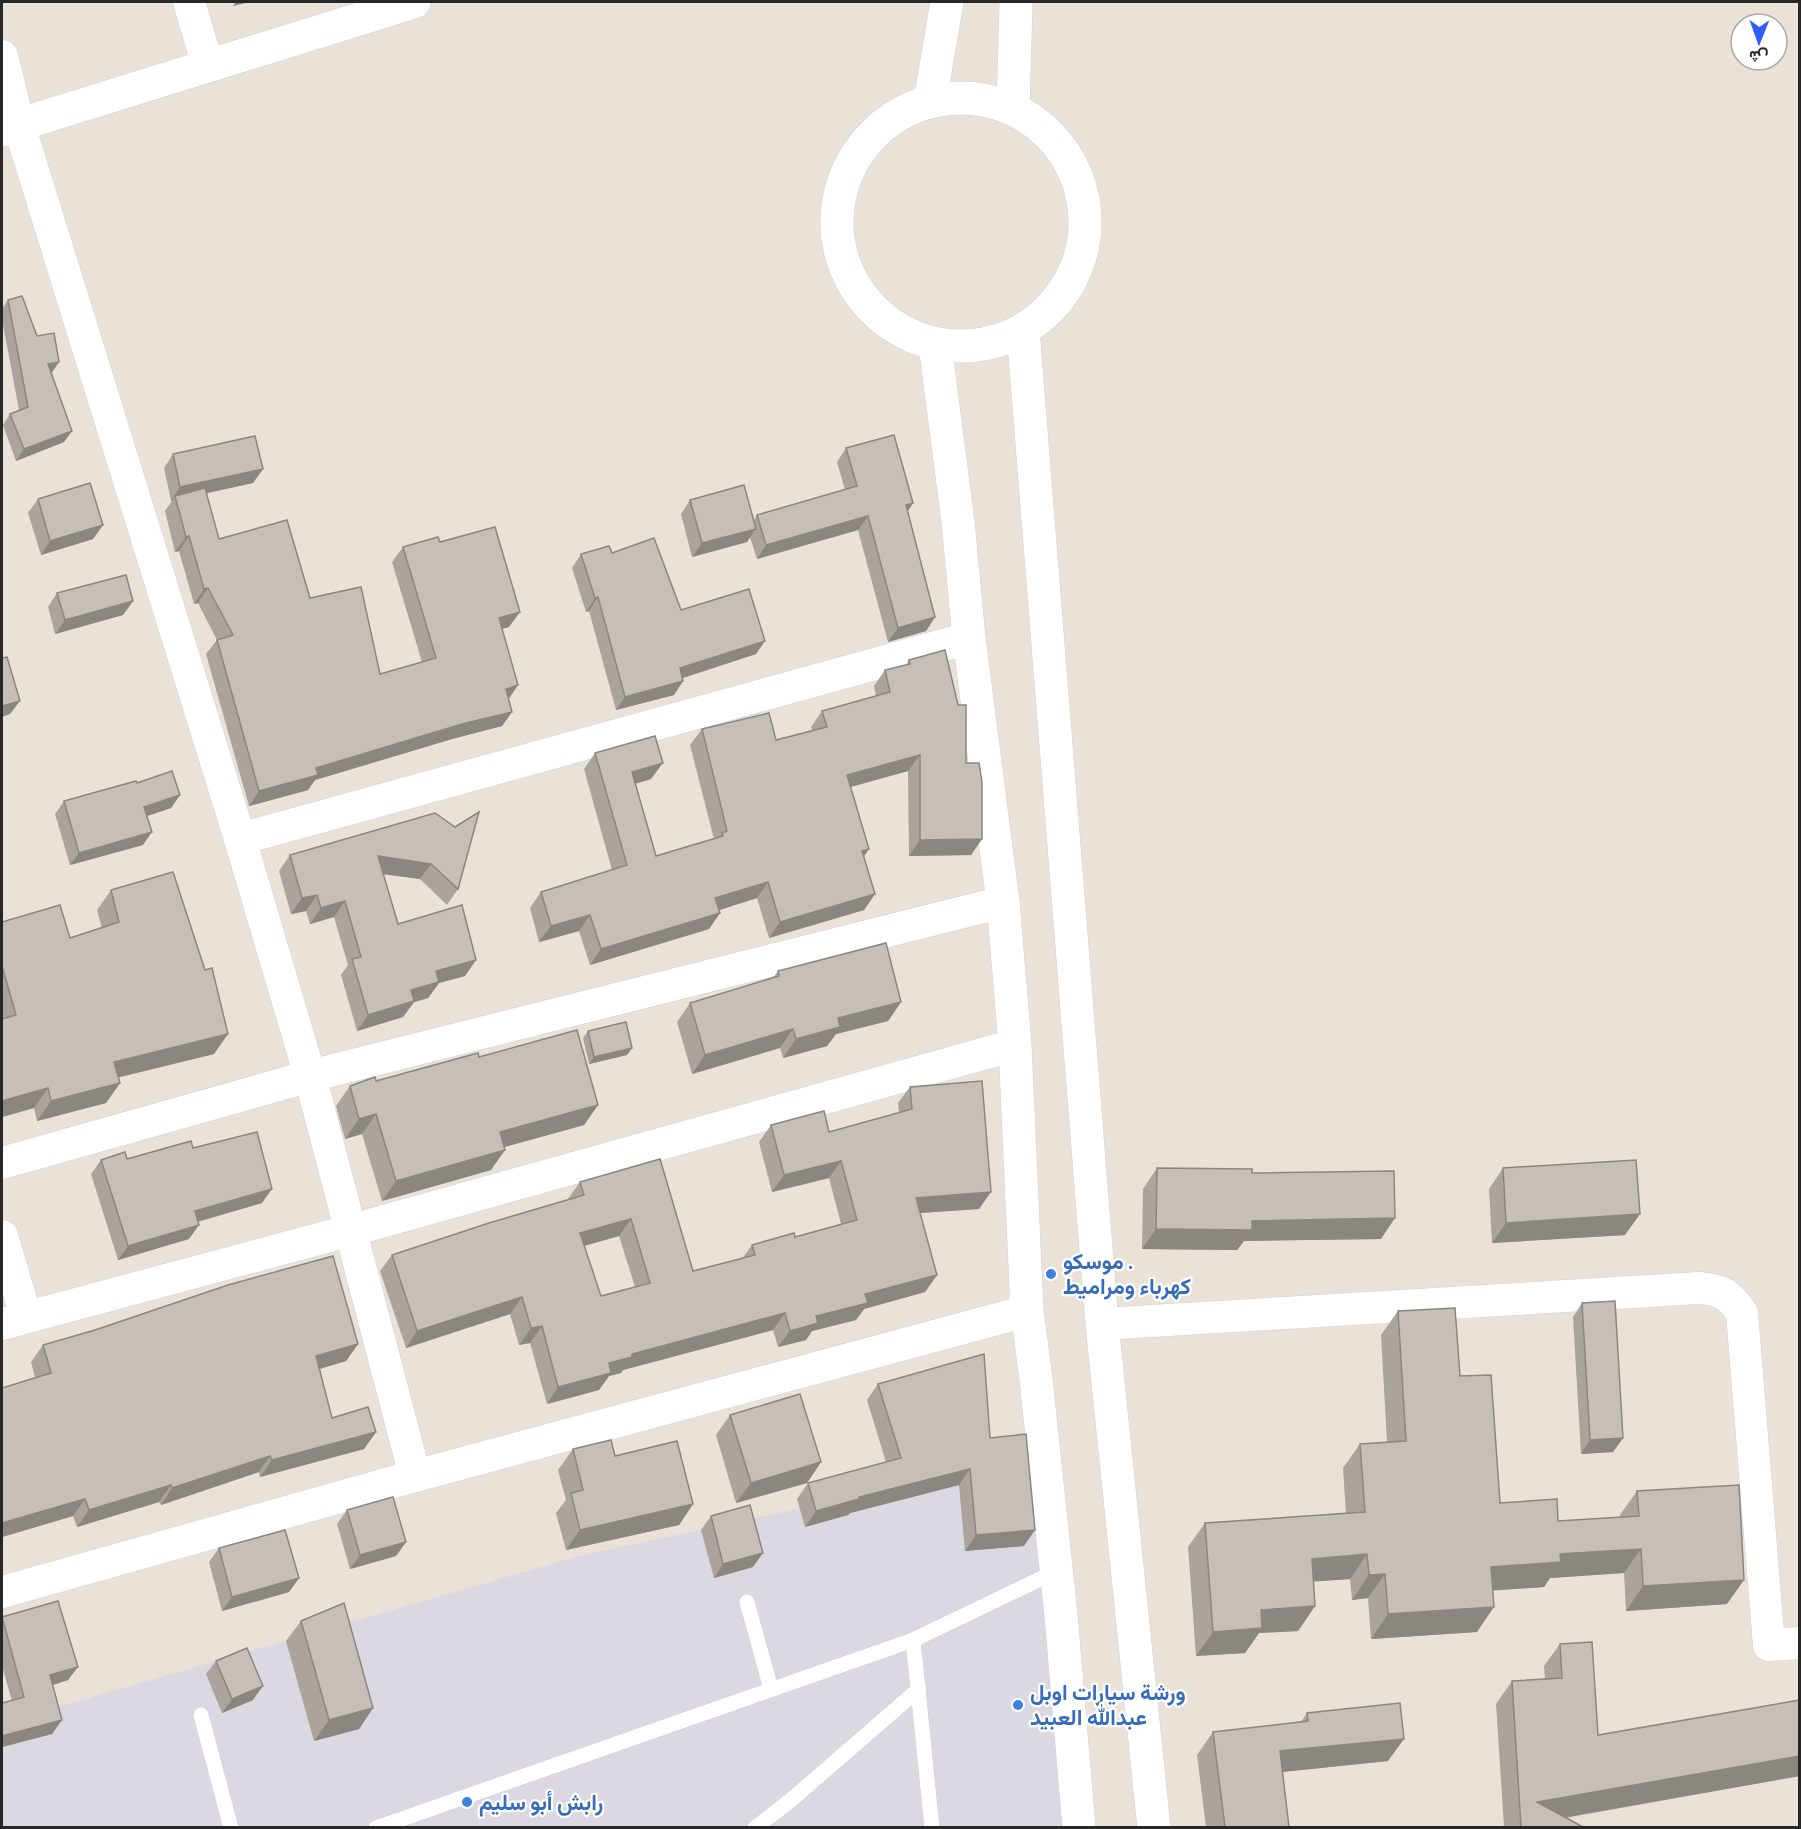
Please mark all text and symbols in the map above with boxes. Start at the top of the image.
north arrow [1729,12,1789,72]
text: ش [1749,47,1769,67]
place label: موسكو . كهرباء ومراميط [1063,1247,1191,1300]
marker: موسكو . كهرباء ومراميط [1044,1267,1058,1281]
place label: ورشة سيارات اوبل عبدالله العبيد [1030,1678,1186,1731]
marker: ورشة سيارات اوبل عبدالله العبيد [1011,1698,1025,1712]
place label: رابش أبو سليم [479,1788,603,1817]
marker: رابش أبو سليم [460,1795,474,1809]

